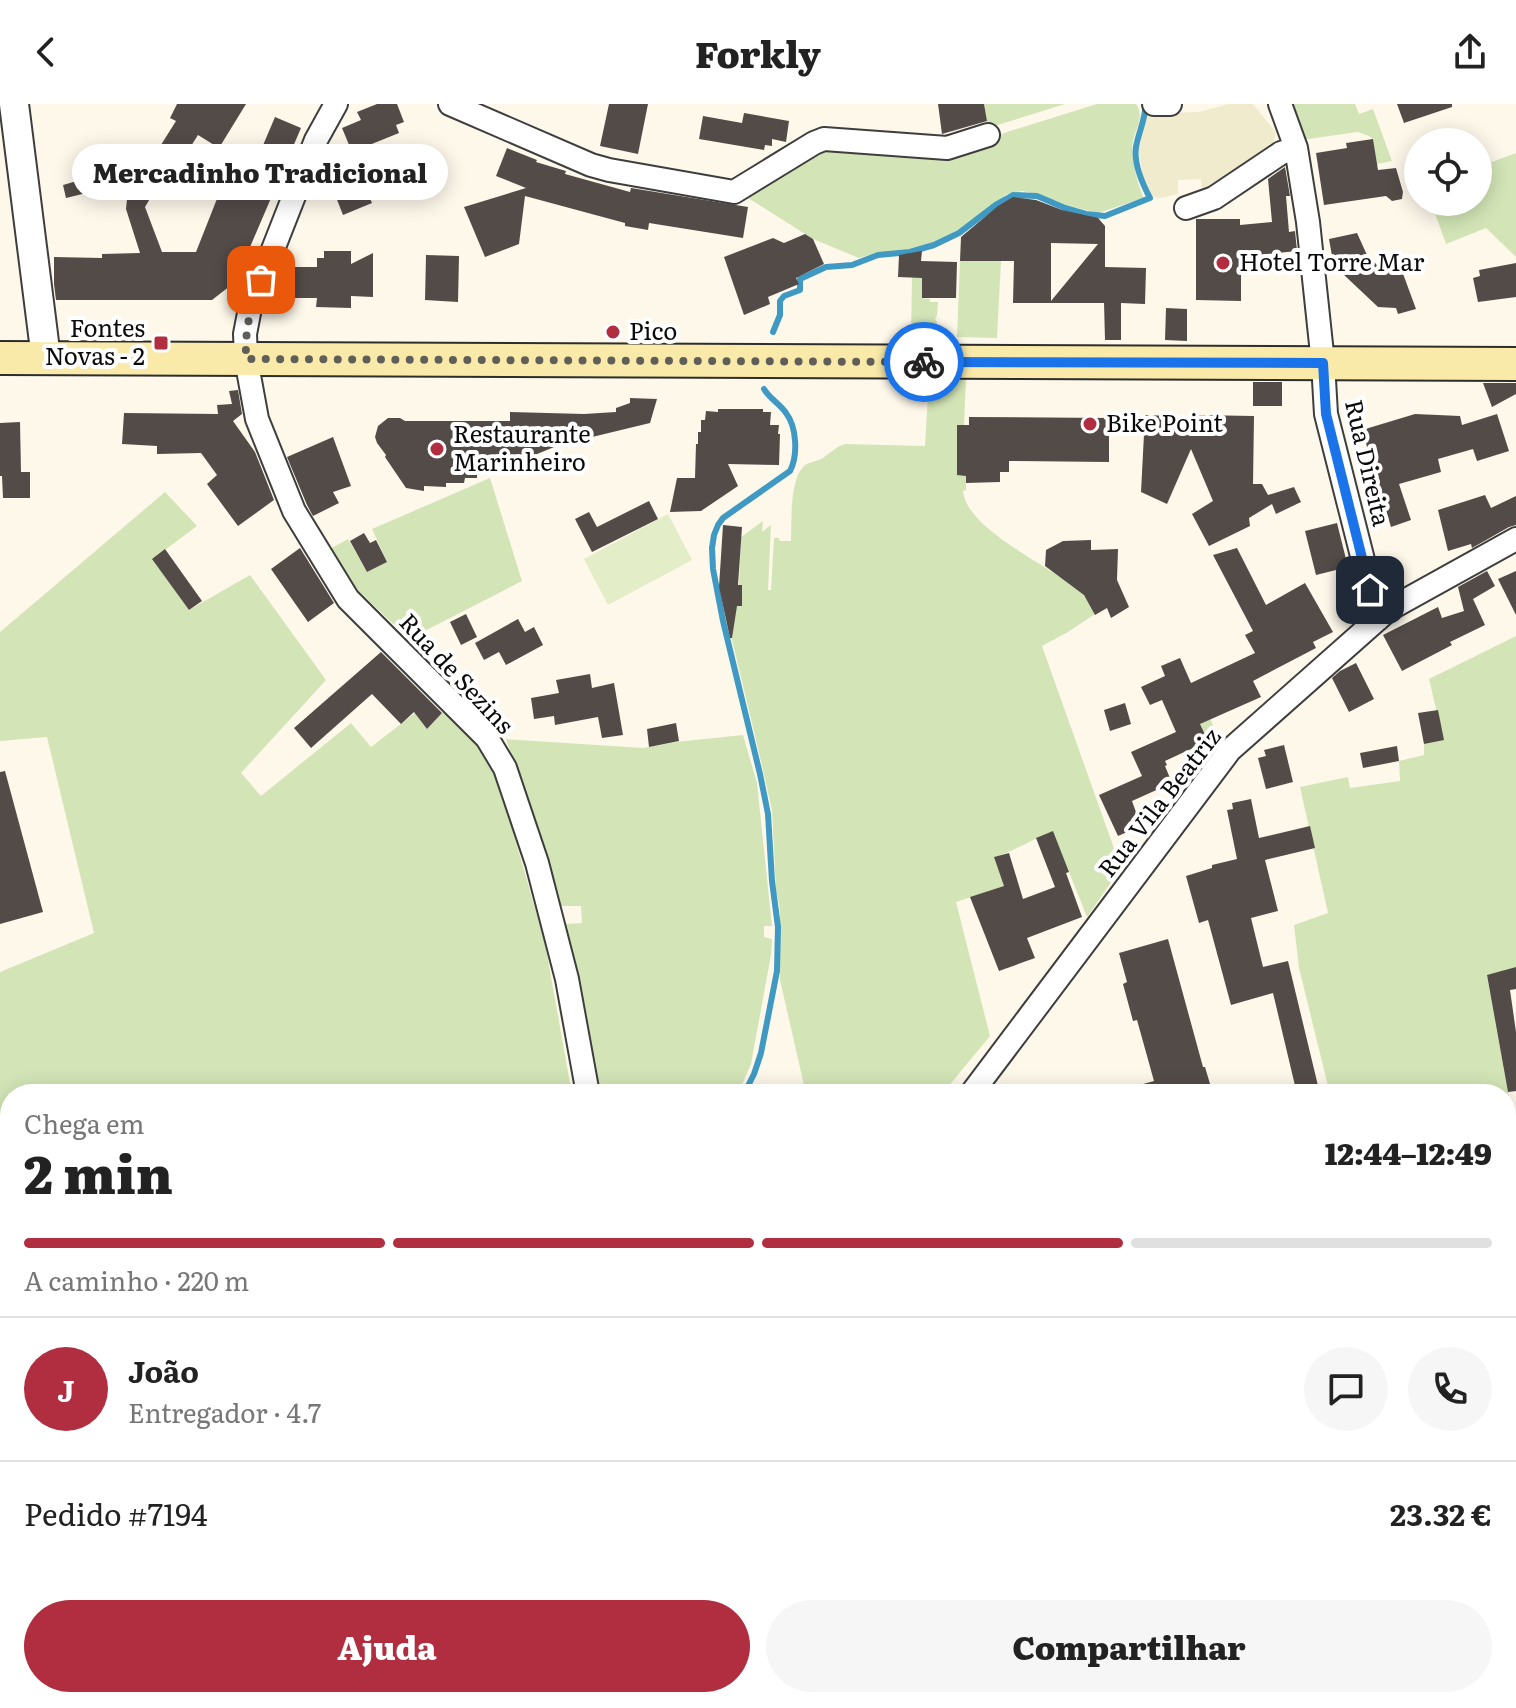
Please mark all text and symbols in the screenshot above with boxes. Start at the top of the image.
text: Forkly [695,26,821,79]
icon: back [24,30,68,74]
icon: share [1448,30,1492,74]
map controls [1404,128,1492,216]
button: locate [1404,128,1492,216]
callout: Mercadinho Tradicional [73,144,449,200]
text: Mercadinho Tradicional [93,152,427,191]
place label: Hotel Torre Mar [1239,243,1425,278]
pin [227,246,295,314]
marker: Hotel Torre Mar [1214,254,1232,272]
icon: bag [239,258,283,302]
place label: Fontes Novas - 2 [45,309,145,372]
place label: Pico [629,312,677,347]
courier [884,322,964,402]
marker: Pico [604,323,622,341]
marker: Fontes Novas - 2 [152,334,170,352]
icon: bike [902,340,946,384]
street label: Rua Direita [1338,396,1401,529]
place label: Bike Point [1106,404,1223,439]
place label: Restaurante Marinheiro [453,415,591,478]
marker: Bike Point [1081,415,1099,433]
marker: Restaurante Marinheiro [428,440,446,458]
pin [1336,556,1404,624]
icon: home [1348,568,1392,612]
street label: Rua de Sezins [393,604,523,741]
street label: Rua Vila Beatriz [1088,719,1228,884]
text: Chega em [24,1103,144,1142]
text: 12:44–12:49 [1325,1130,1492,1174]
text: 2 min [24,1133,173,1210]
text: A caminho · 220 m [24,1260,249,1299]
button: chat [1304,1347,1388,1431]
button: phone [1408,1347,1492,1431]
text: João [128,1348,199,1392]
text: J [57,1367,75,1411]
text: Entregador · 4.7 [128,1392,321,1431]
text: Pedido #7194 [24,1491,207,1535]
text: 23.32 € [1390,1491,1492,1535]
button: Ajuda [24,1600,750,1692]
button: Compartilhar [766,1600,1492,1692]

